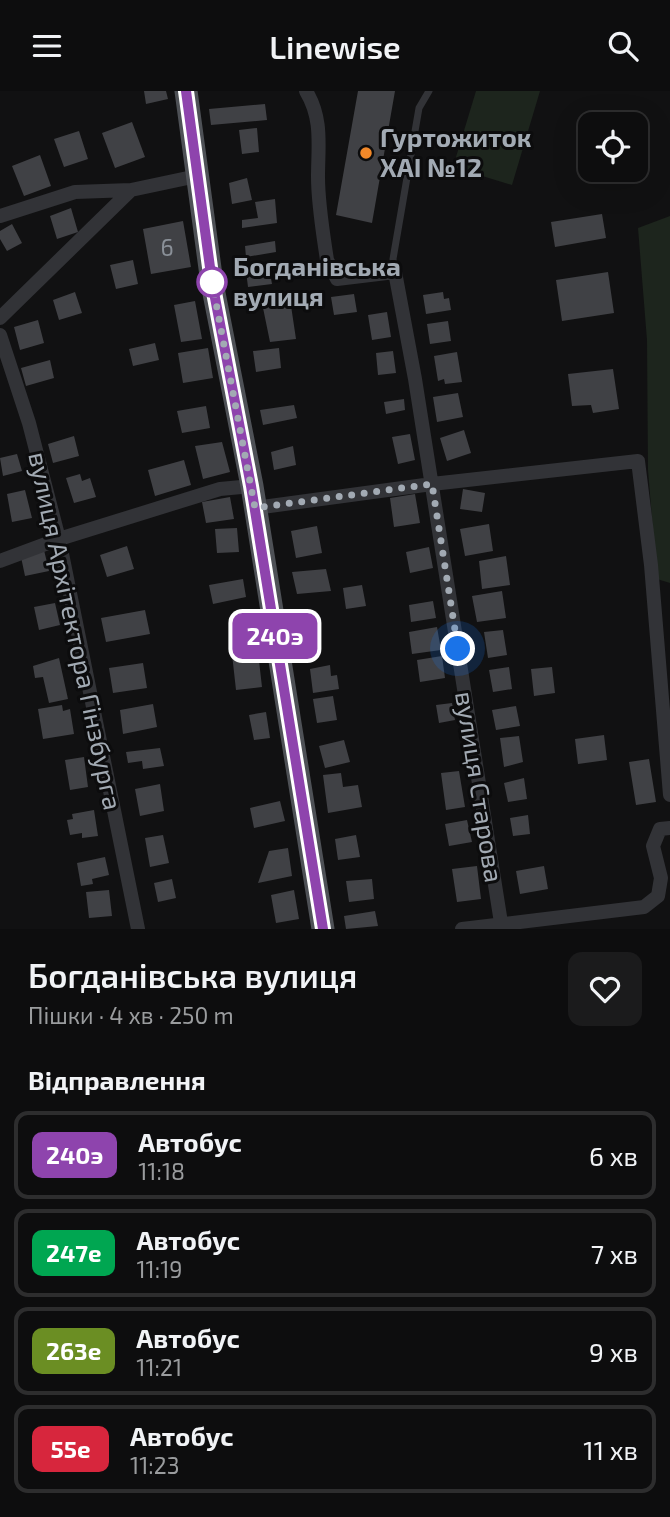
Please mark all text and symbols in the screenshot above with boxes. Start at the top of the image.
icon: menu [28,27,66,65]
text: Linewise [269,27,401,65]
icon: search [604,27,642,65]
map controls [578,112,648,182]
button: locate [578,112,648,182]
place label: Гуртожиток ХАІ №12 [380,121,532,182]
marker: Гуртожиток ХАІ №12 [358,145,374,161]
house number: 6 [160,233,174,261]
place label: Богданівська вулиця [233,250,401,311]
marker: Богданівська вулиця [197,267,227,297]
street label: вулиця Архітектора Гінзбурга [22,449,130,813]
line badge: 240э [226,613,324,659]
text: 240э [246,621,304,650]
your location [440,631,475,666]
street label: вулиця Старова [449,689,511,885]
button: heart [568,952,642,1026]
text: Богданівська вулиця [28,955,357,995]
text: Пішки · 4 хв · 250 m [28,1001,234,1029]
text: Відправлення [28,1064,206,1095]
text: Автобус [138,1126,242,1157]
text: 240э [46,1140,103,1169]
text: 6 хв [589,1140,638,1171]
text: 11:18 [138,1157,185,1185]
text: Автобус [136,1224,240,1255]
text: 247е [46,1238,101,1267]
text: 7 хв [591,1238,638,1269]
text: 11:19 [136,1255,183,1283]
text: Автобус [136,1322,240,1353]
text: 263е [46,1336,101,1365]
text: 9 хв [589,1336,638,1367]
text: 11:21 [136,1353,182,1381]
text: Автобус [130,1420,233,1451]
text: 55е [50,1434,91,1463]
text: 11 хв [583,1434,638,1465]
text: 11:23 [130,1451,179,1479]

